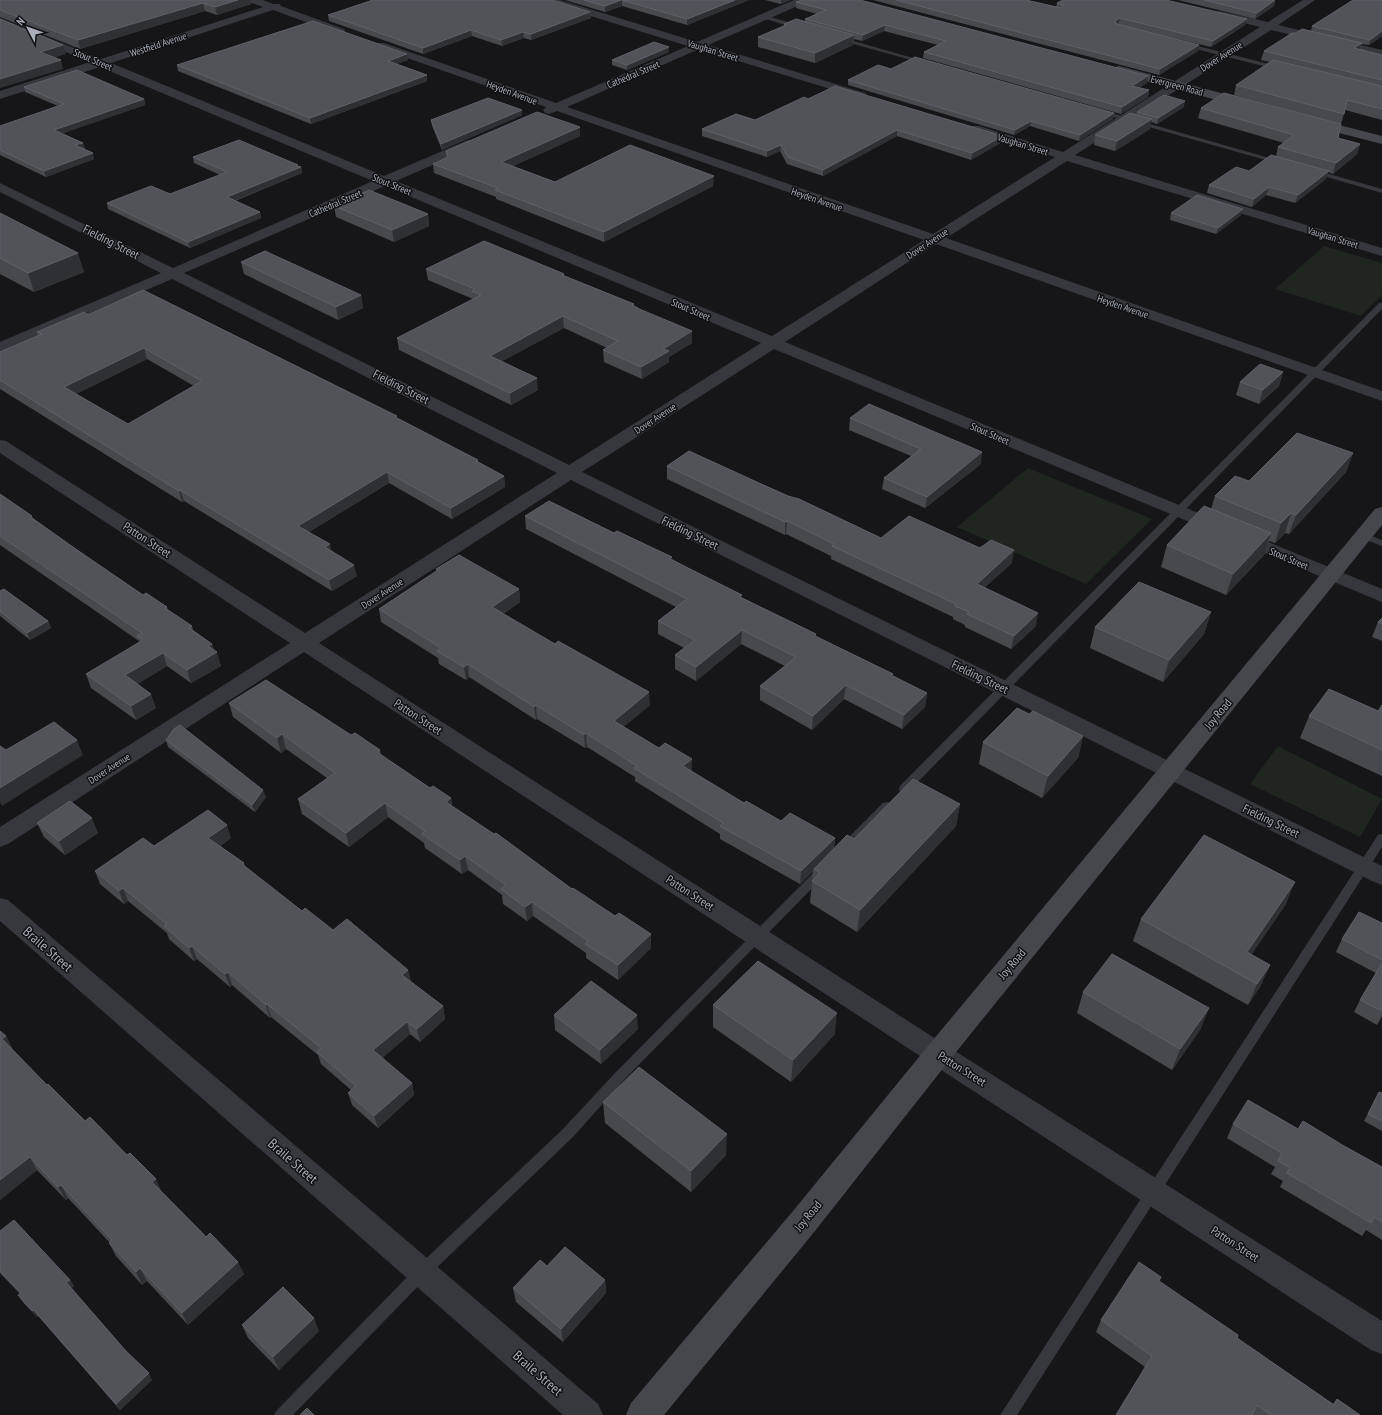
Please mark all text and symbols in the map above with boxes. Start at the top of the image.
north arrow [8,8,48,48]
text: N [13,15,28,28]
street label: Westfield Avenue [128,29,188,60]
street label: Vaughan Street [685,36,740,64]
street label: Dover Avenue [1198,38,1245,74]
street label: Stout Street [71,45,115,74]
street label: Cathedral Street [605,57,662,91]
street label: Evergreen Road [1149,72,1205,99]
street label: Heyden Avenue [485,77,539,108]
street label: Vaughan Street [995,130,1050,158]
street label: Stout Street [370,171,414,198]
street label: Heyden Avenue [790,185,844,214]
street label: Cathedral Street [307,186,364,220]
street label: Fielding Street [81,221,142,262]
street label: Vaughan Street [1305,223,1360,251]
street label: Dover Avenue [904,225,951,262]
street label: Heyden Avenue [1096,292,1150,321]
street label: Stout Street [669,295,713,324]
street label: Fielding Street [371,366,432,407]
street label: Dover Avenue [632,400,679,437]
street label: Stout Street [968,419,1012,448]
street label: Fielding Street [660,512,722,553]
street label: Patton Street [120,519,175,561]
street label: Stout Street [1267,544,1311,573]
street label: Dover Avenue [359,575,406,612]
street label: Fielding Street [950,656,1012,697]
street label: Joy Road [1200,695,1234,733]
street label: Patton Street [391,696,446,738]
street label: Dover Avenue [86,750,133,787]
street label: Fielding Street [1241,800,1303,841]
street label: Patton Street [663,872,718,914]
street label: Braile Street [19,923,77,976]
street label: Joy Road [994,945,1029,983]
street label: Patton Street [935,1048,990,1090]
street label: Braile Street [264,1135,322,1188]
street label: Joy Road [790,1197,824,1235]
street label: Patton Street [1208,1223,1263,1265]
street label: Braile Street [509,1347,567,1400]

